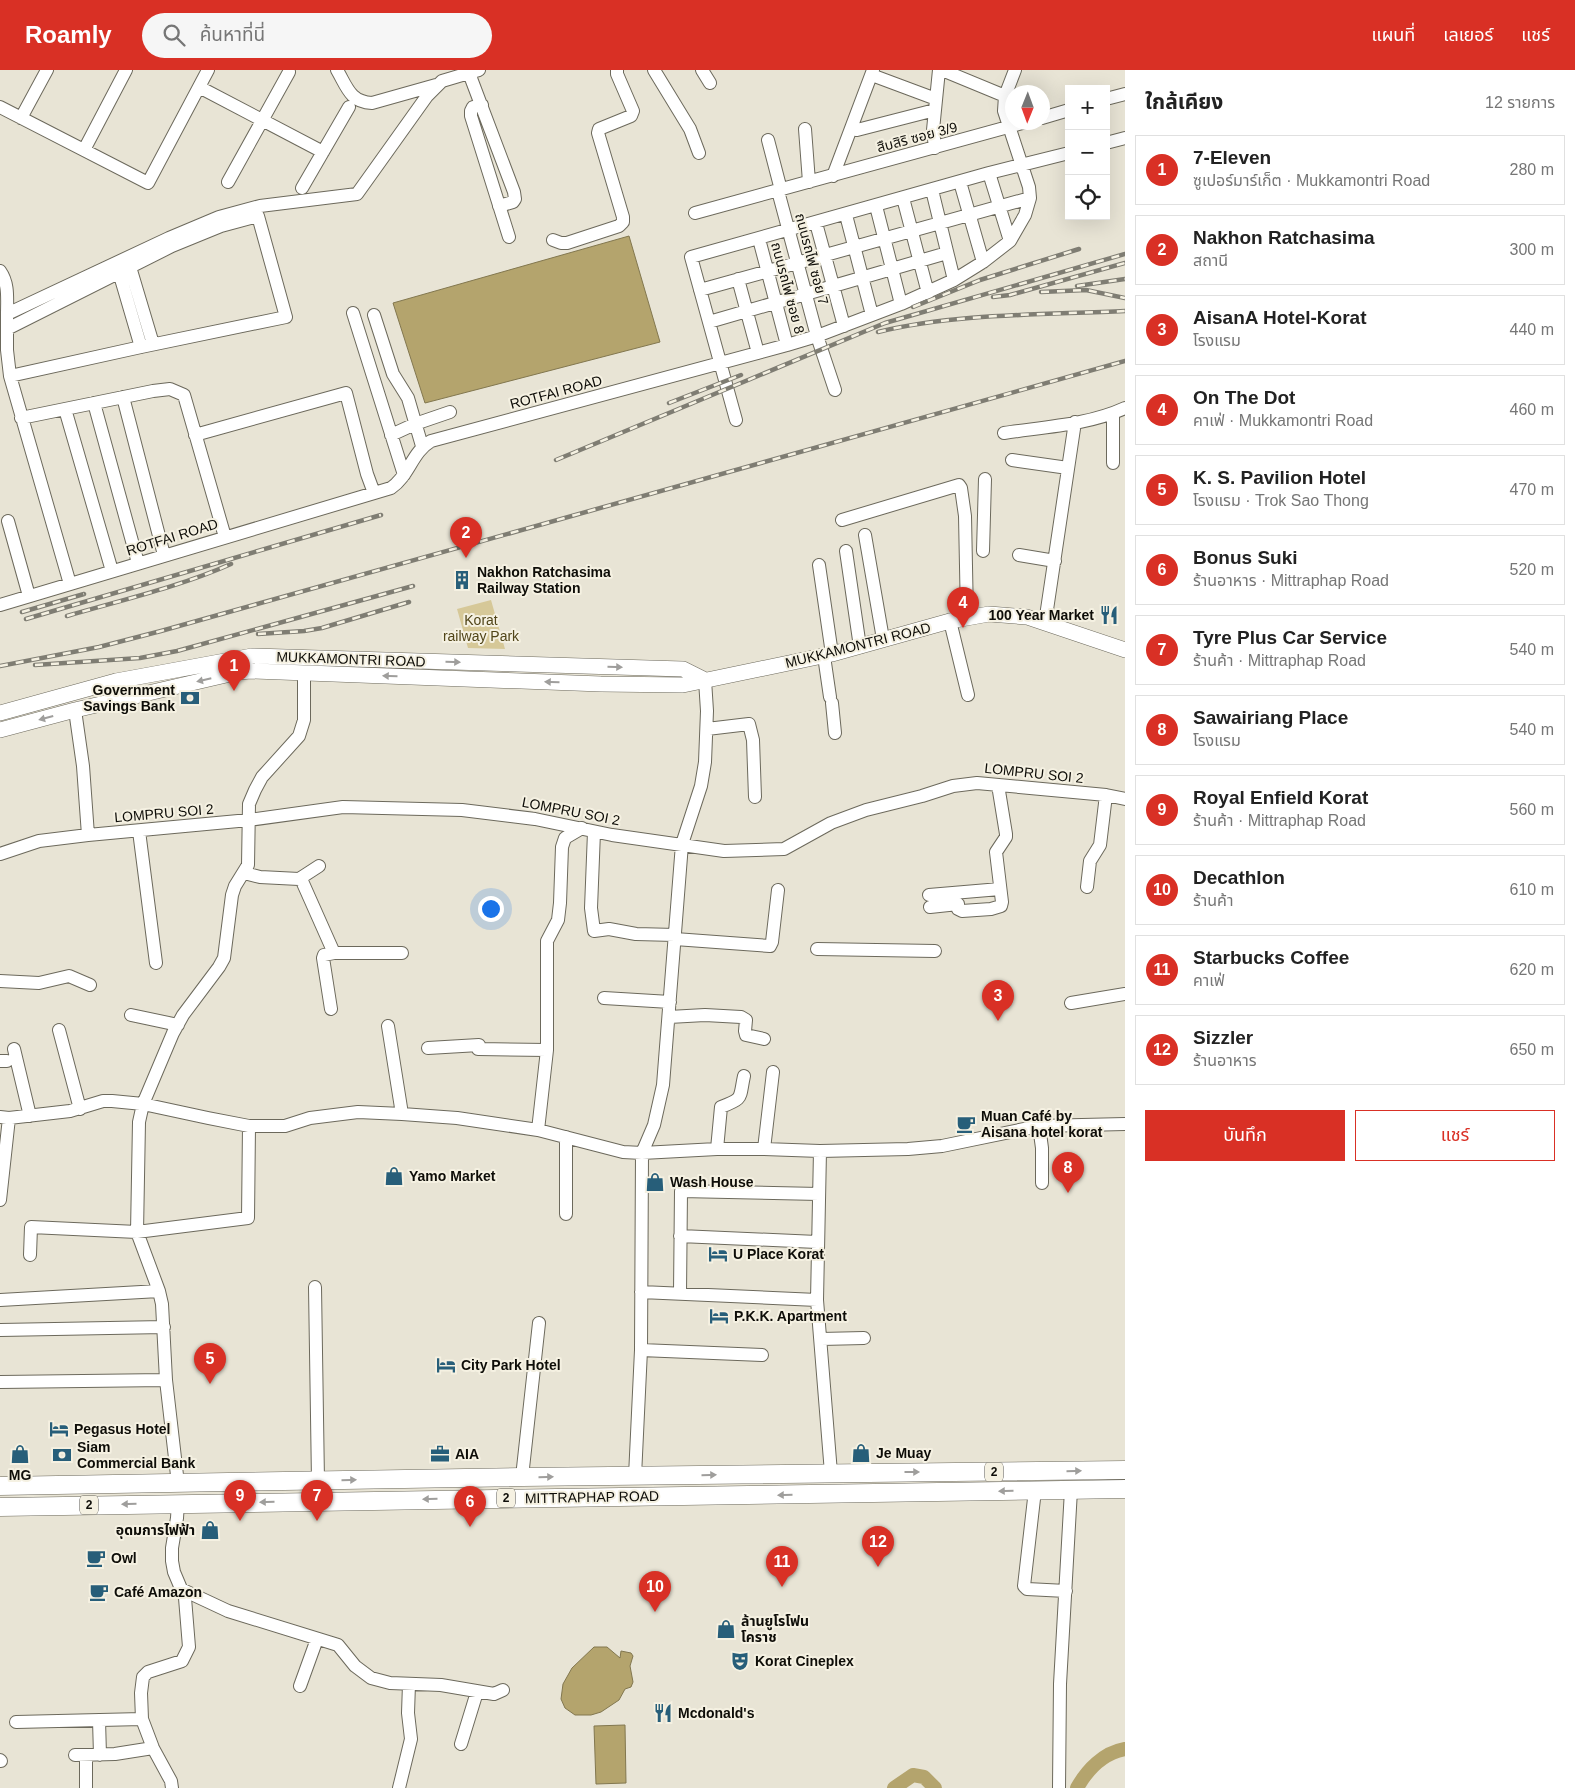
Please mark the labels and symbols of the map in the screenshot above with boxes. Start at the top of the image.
north arrow [1005,85,1050,130]
street label: สืบสิริ ซอย 3/9 [875,119,959,155]
street label: ถนนรถไฟ ซอย 7 [792,211,832,307]
street label: ถนนรถไฟ ซอย 8 [768,240,808,336]
street label: ROTFAI ROAD [508,372,604,412]
street label: ROTFAI ROAD [124,515,220,559]
pin: 2 [450,517,482,558]
place label: Nakhon Ratchasima Railway Station [477,564,611,596]
building icon: Nakhon Ratchasima Railway Station [451,569,473,591]
pin: 4 [947,587,979,628]
restaurant icon: 100 Year Market [1098,604,1120,626]
place label: 100 Year Market [988,607,1094,623]
park label: Korat railway Park [443,612,520,644]
street label: MUKKAMONTRI ROAD [784,619,932,671]
street label: MUKKAMONTRI ROAD [276,648,426,670]
pin: 1 [218,650,250,691]
one-way arrow [445,658,461,666]
one-way arrow [607,664,623,672]
one-way arrow [381,672,397,680]
one-way arrow [196,676,211,684]
one-way arrow [544,678,560,686]
place label: Government Savings Bank [83,682,175,714]
bank icon: Government Savings Bank [179,687,201,709]
one-way arrow [38,714,53,722]
street label: LOMPRU SOI 2 [984,760,1085,786]
street label: LOMPRU SOI 2 [521,794,622,828]
street label: LOMPRU SOI 2 [114,801,215,825]
your location [478,896,504,922]
pin: 3 [982,980,1014,1021]
place label: Muan Café by Aisana hotel korat [981,1108,1103,1140]
cafe icon: Muan Café by Aisana hotel korat [955,1113,977,1135]
pin: 8 [1052,1152,1084,1193]
shop icon: Yamo Market [383,1165,405,1187]
place label: Yamo Market [409,1168,496,1184]
shop icon: Wash House [644,1171,666,1193]
place label: Wash House [670,1174,754,1190]
hotel icon: U Place Korat [707,1243,729,1265]
place label: U Place Korat [733,1246,824,1262]
hotel icon: P.K.K. Apartment [708,1305,730,1327]
place label: P.K.K. Apartment [734,1308,847,1324]
pin: 5 [194,1343,226,1384]
hotel icon: City Park Hotel [435,1354,457,1376]
place label: City Park Hotel [461,1357,561,1373]
hotel icon: Pegasus Hotel [48,1418,70,1440]
place label: Pegasus Hotel [74,1421,170,1437]
place label: Siam Commercial Bank [77,1439,195,1471]
shop icon: Je Muay [850,1442,872,1464]
shop icon: MG [9,1443,31,1465]
office icon: AIA [429,1443,451,1465]
bank icon: Siam Commercial Bank [51,1444,73,1466]
place label: Je Muay [876,1445,931,1461]
place label: AIA [455,1446,479,1462]
road number: 2 [985,1462,1003,1481]
place label: MG [9,1467,31,1483]
one-way arrow [1067,1467,1083,1475]
one-way arrow [904,1468,920,1476]
one-way arrow [701,1471,717,1479]
one-way arrow [538,1473,554,1481]
one-way arrow [341,1476,357,1484]
pin: 9 [224,1480,256,1521]
pin: 7 [301,1480,333,1521]
pin: 6 [454,1486,486,1527]
one-way arrow [998,1487,1014,1495]
street label: MITTRAPHAP ROAD [525,1488,659,1506]
road number: 2 [497,1489,515,1508]
one-way arrow [776,1491,792,1499]
one-way arrow [421,1495,437,1503]
road number: 2 [80,1496,98,1514]
one-way arrow [259,1498,275,1506]
one-way arrow [121,1500,137,1508]
shop icon: อุดมการไฟฟ้า [199,1519,221,1541]
place label: อุดมการไฟฟ้า [116,1522,195,1539]
pin: 12 [862,1526,894,1567]
pin: 11 [766,1546,798,1587]
cafe icon: Owl [85,1547,107,1569]
place label: Owl [111,1550,137,1566]
pin: 10 [639,1571,671,1612]
cafe icon: Café Amazon [88,1581,110,1603]
place label: Café Amazon [114,1584,202,1600]
place label: ล้านยูโรโฟน โคราช [741,1613,809,1645]
shop icon: ล้านยูโรโฟน โคราช [715,1618,737,1640]
theatre icon: Korat Cineplex [729,1650,751,1672]
place label: Korat Cineplex [755,1653,854,1669]
restaurant icon: Mcdonald's [652,1702,674,1724]
place label: Mcdonald's [678,1705,755,1721]

